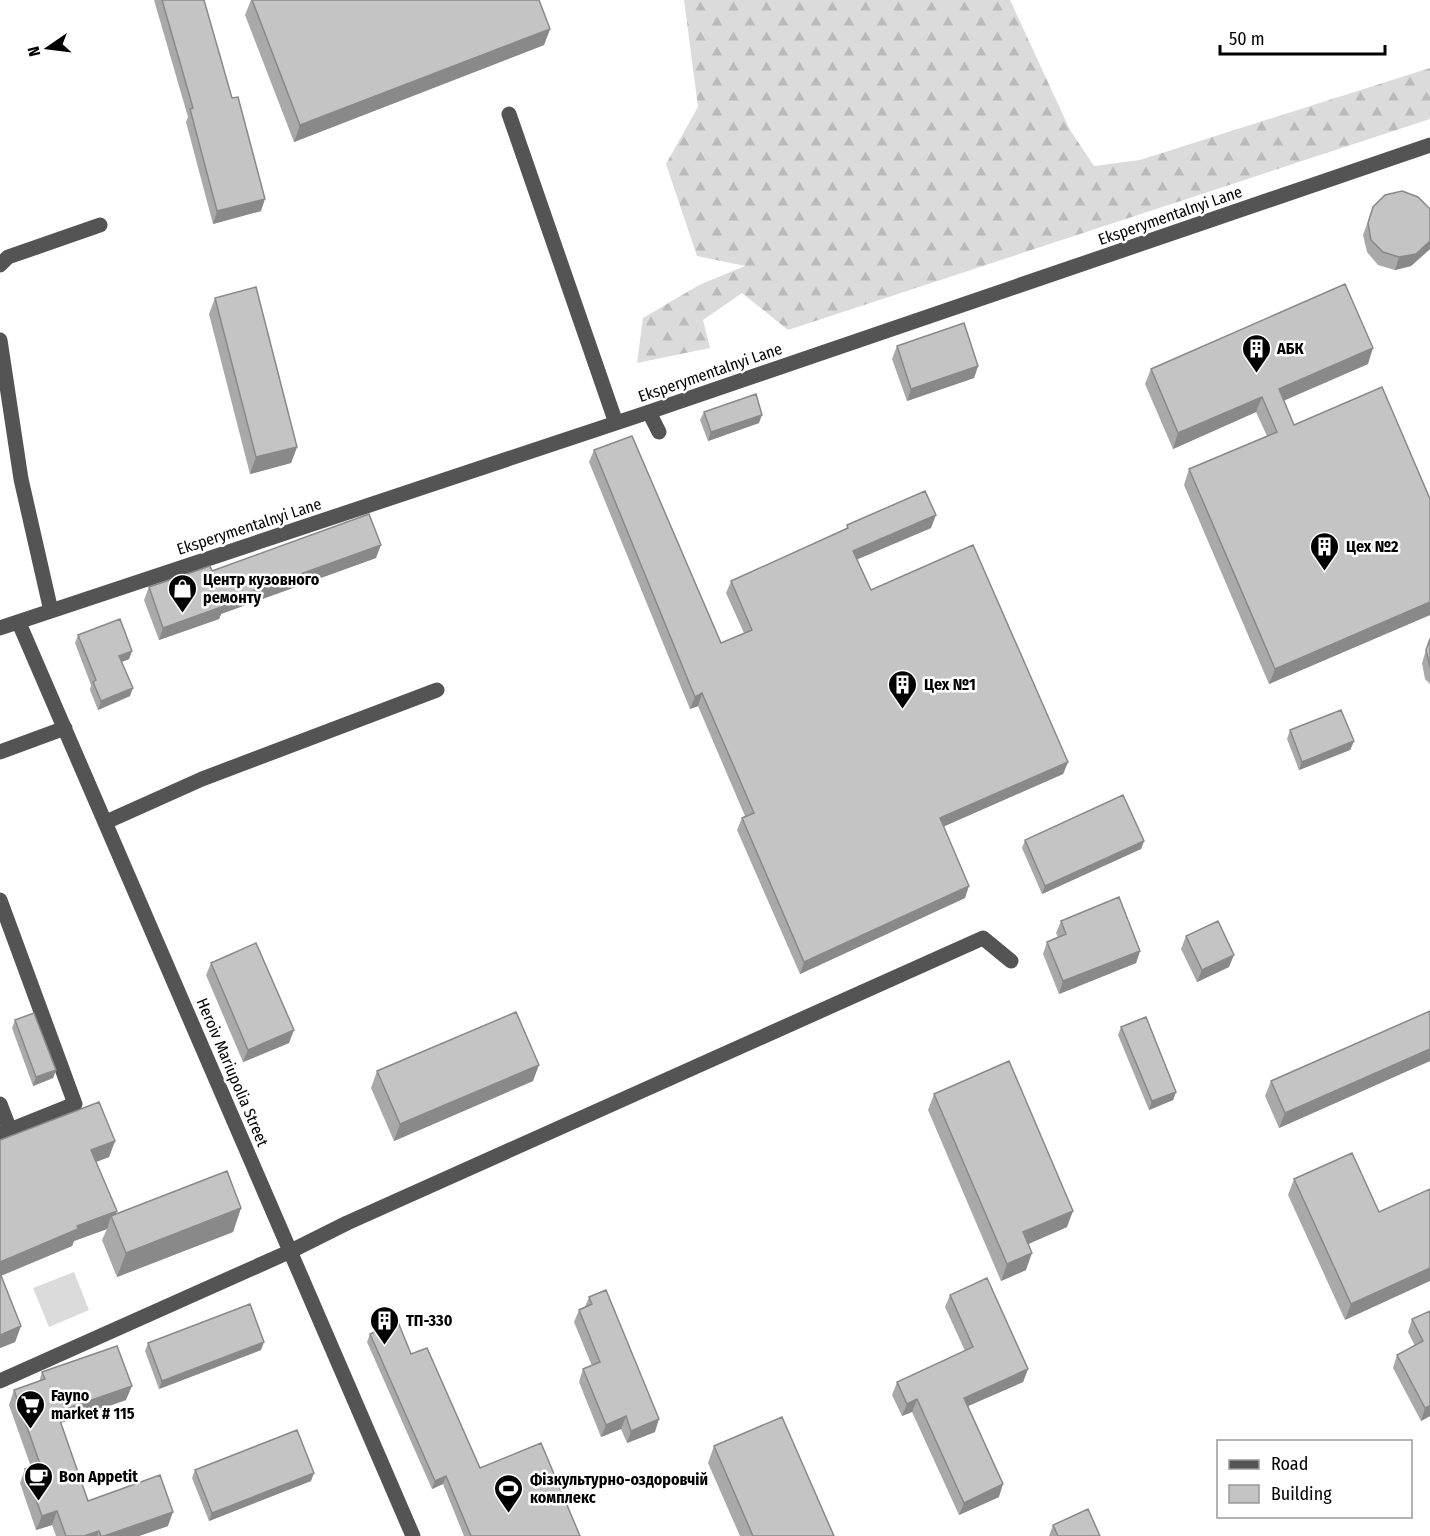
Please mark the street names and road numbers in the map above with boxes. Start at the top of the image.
street label: Eksperymentalnyi Lane [1096,182,1245,249]
street label: Eksperymentalnyi Lane [636,339,785,406]
street label: Eksperymentalnyi Lane [174,494,324,559]
street label: Heroiv Mariupolia Street [193,995,273,1150]

